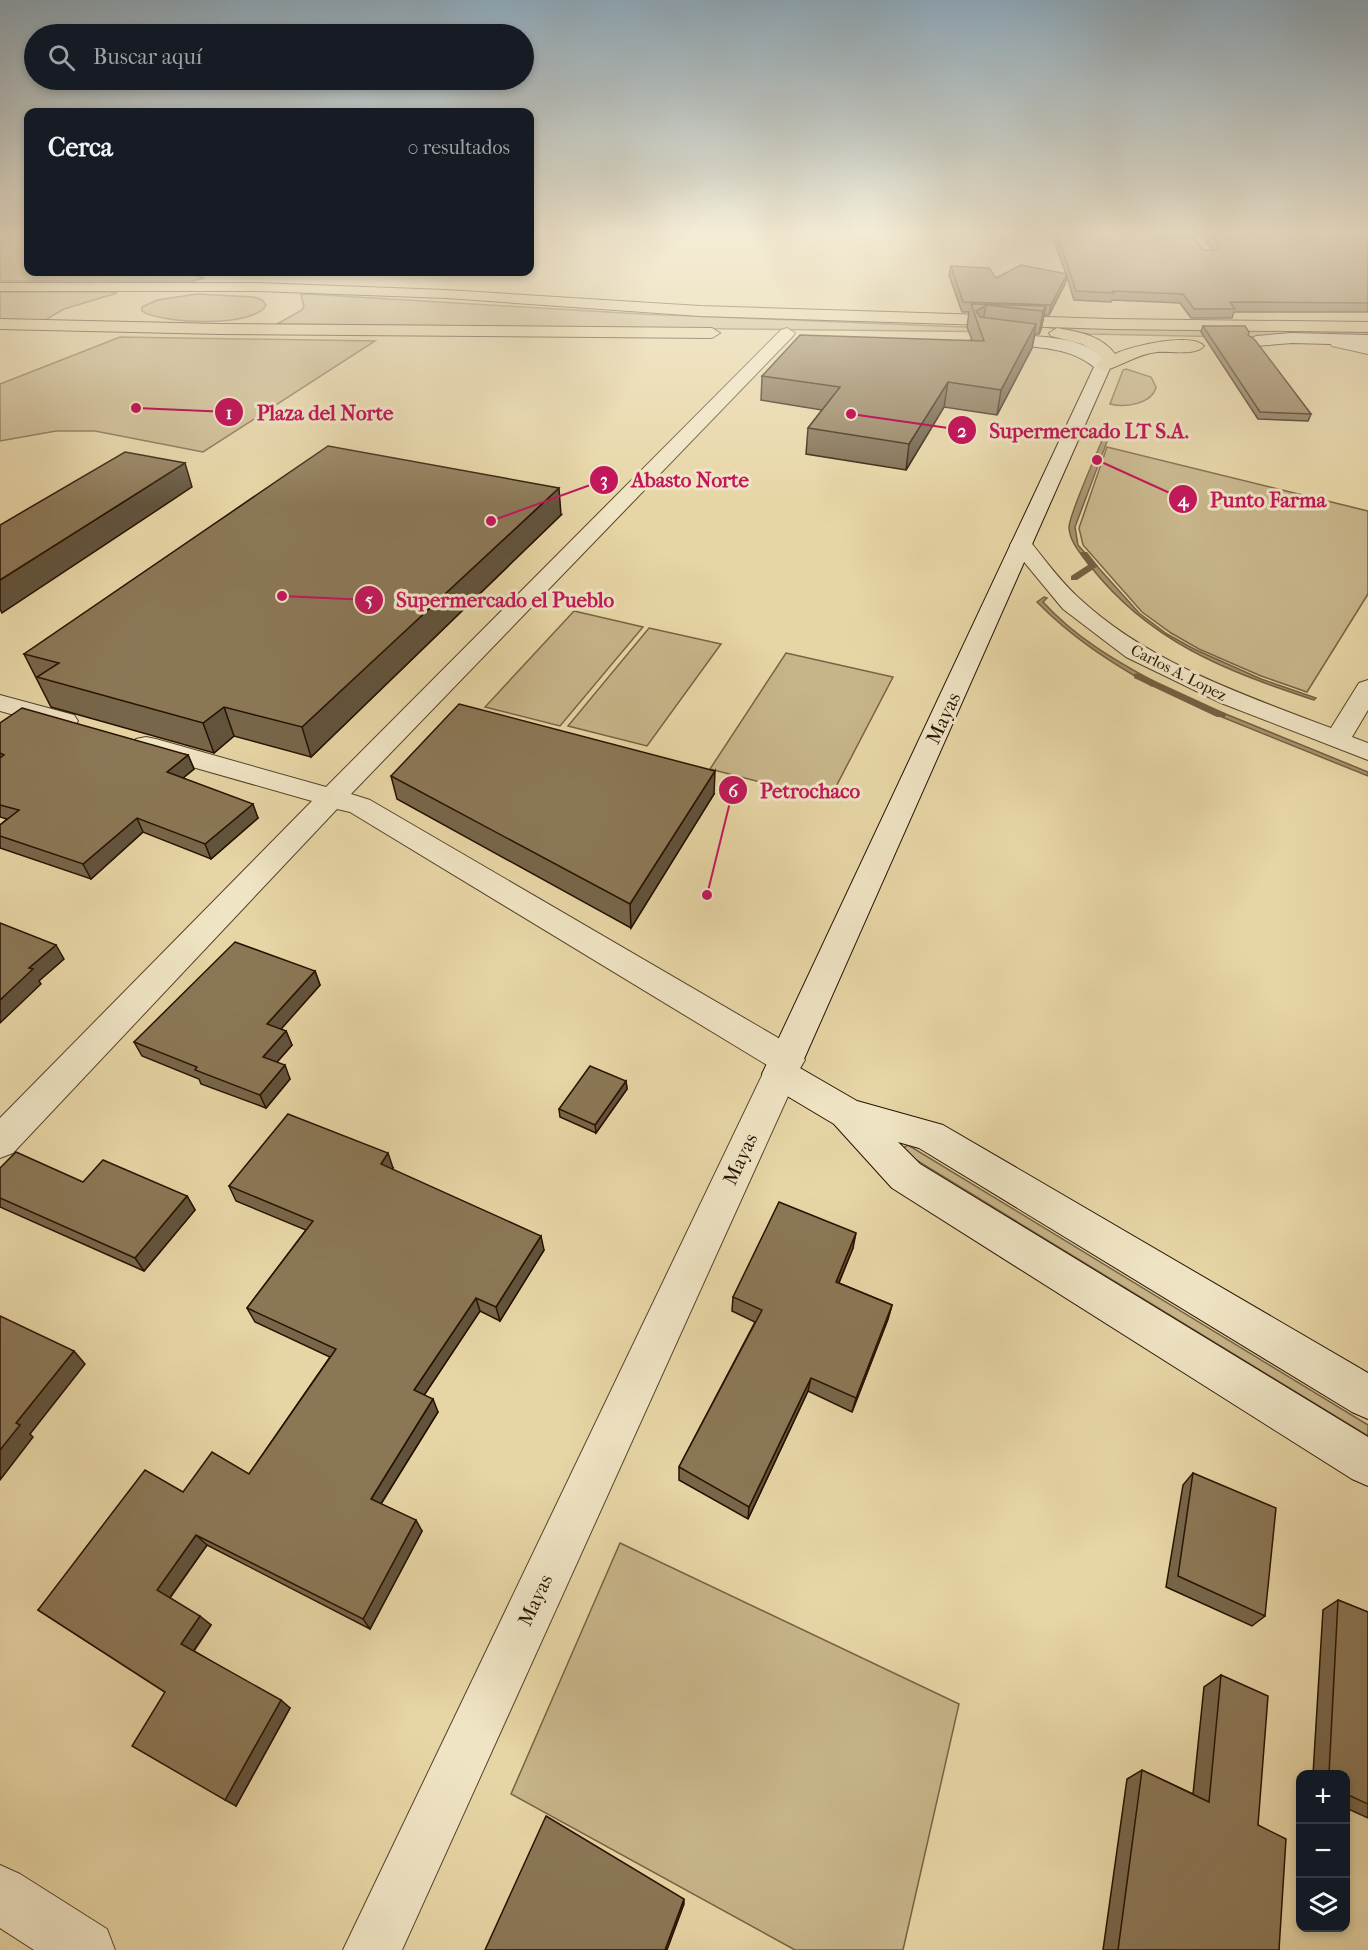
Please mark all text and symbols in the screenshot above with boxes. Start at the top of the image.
search box [24,24,534,90]
icon: search [45,41,78,74]
text: Buscar aquí [93,44,202,70]
text: Cerca [48,132,113,163]
text: 0 resultados [407,136,510,159]
callout: Plaza del Norte [214,393,405,432]
text: Plaza del Norte [257,401,394,425]
text: 1 [226,403,232,424]
callout: Supermercado LT S.A. [947,411,1201,450]
text: Supermercado LT S.A. [989,419,1189,443]
text: 2 [957,421,967,442]
callout: Abasto Norte [589,460,761,499]
text: Abasto Norte [629,468,749,492]
text: 3 [600,470,608,491]
callout: Punto Farma [1168,480,1338,519]
text: Punto Farma [1210,488,1327,512]
text: 4 [1177,490,1190,511]
callout: Supermercado el Pueblo [354,580,626,619]
text: Supermercado el Pueblo [396,588,614,612]
text: 5 [365,590,373,611]
street label: Carlos A. Lopez [1128,640,1230,705]
street label: Mayas [922,689,965,748]
callout: Petrochaco [718,771,872,810]
text: Petrochaco [760,779,860,803]
text: 6 [728,781,739,802]
street label: Mayas [719,1130,762,1189]
street label: Mayas [514,1571,557,1630]
map controls [1296,1770,1350,1932]
button: + [1296,1770,1350,1824]
button: − [1296,1824,1350,1878]
button: layers [1296,1878,1350,1932]

